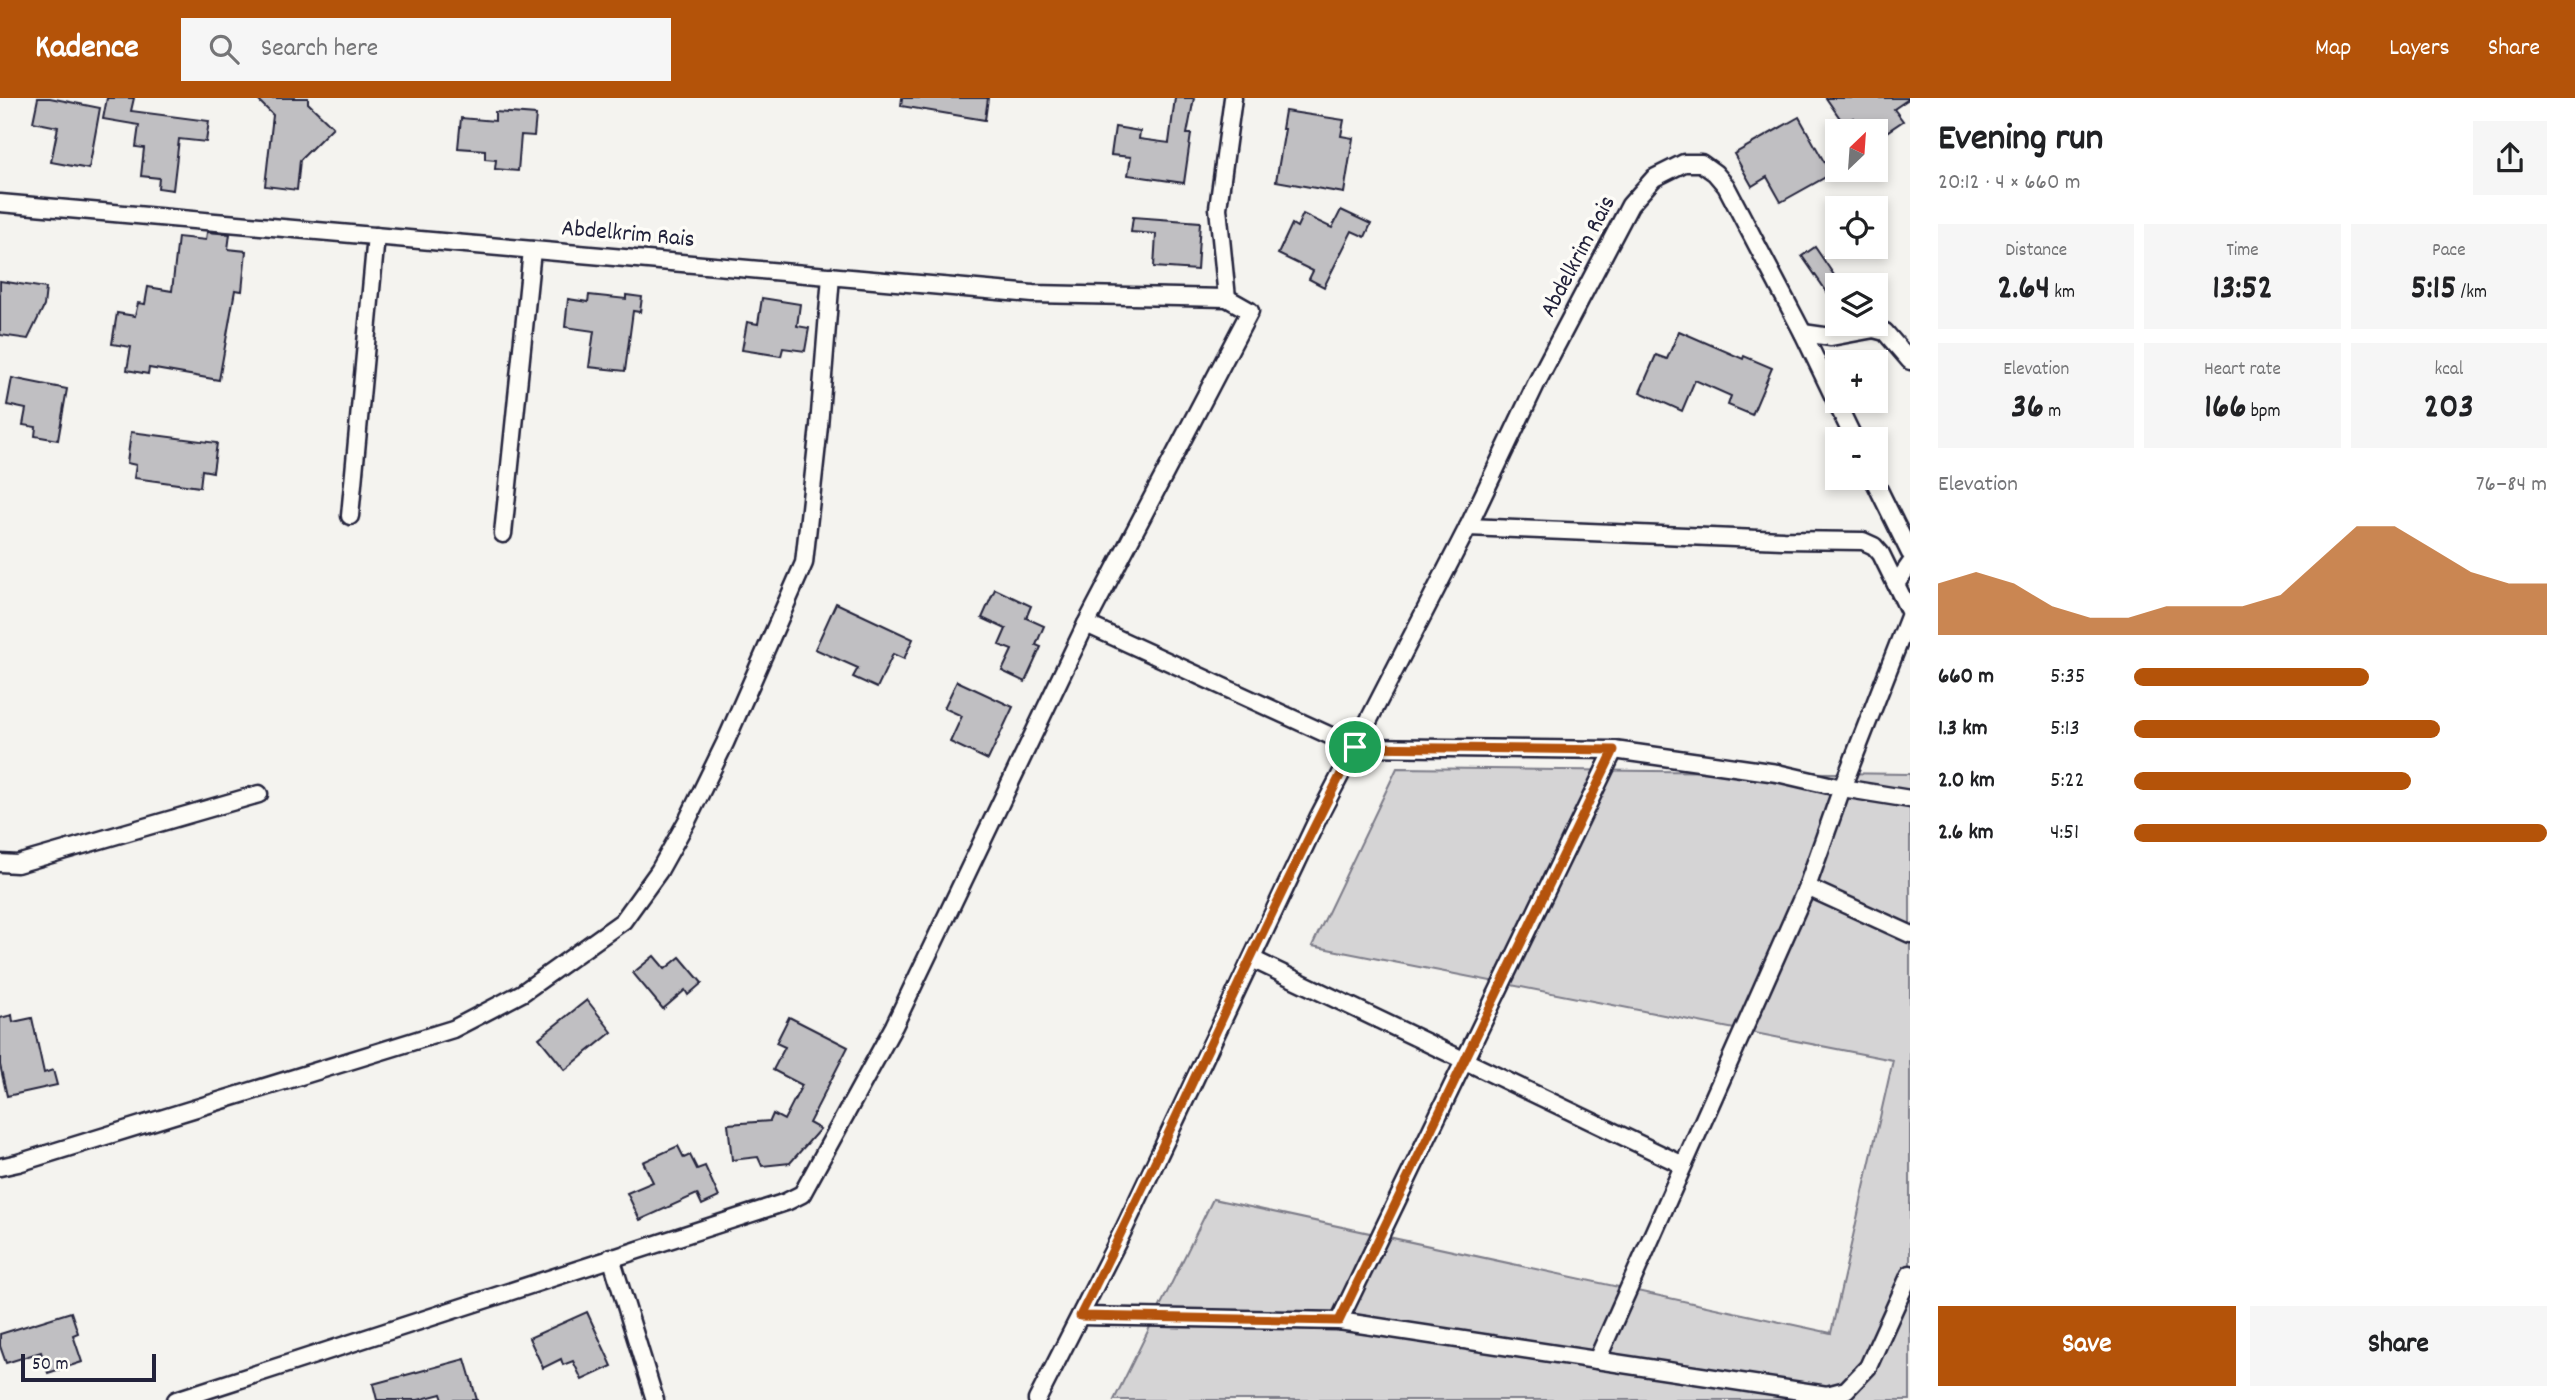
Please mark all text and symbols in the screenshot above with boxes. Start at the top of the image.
search box [181,18,671,81]
text: Kadence [35,26,139,73]
icon: search [205,30,243,68]
text: Search here [261,31,378,68]
text: Map [2315,32,2351,66]
text: Layers [2389,32,2450,66]
text: Share [2488,32,2540,66]
text: Evening run [1938,113,2103,168]
north arrow [1825,119,1888,182]
map controls [1825,119,1888,490]
button: share [2473,121,2547,195]
text: 20:12 · 4 × 660 m [1938,167,2081,200]
street label: Abdelkrim Rais [1533,190,1625,324]
button: locate [1825,196,1888,259]
street label: Abdelkrim Rais [560,212,696,258]
text: Distance [2005,238,2067,265]
text: Time [2226,238,2259,265]
text: Pace [2432,238,2466,265]
text: 2.64 [1997,265,2050,315]
text: 13:52 [2212,265,2273,315]
text: 5:15 [2411,265,2456,315]
button: layers [1825,273,1888,336]
text: km [2050,280,2075,307]
text: /km [2456,280,2487,307]
button: + [1825,350,1888,413]
text: Elevation [2003,357,2069,384]
text: Heart rate [2204,357,2281,384]
text: kcal [2434,357,2463,384]
text: 36 [2011,384,2044,434]
text: 166 [2204,384,2246,434]
text: 203 [2424,384,2474,434]
text: m [2044,399,2061,426]
text: bpm [2246,399,2281,426]
button: − [1825,427,1888,490]
text: Elevation [1938,469,2018,502]
text: 76–84 m [2476,469,2547,502]
text: 660 m [1938,661,1994,694]
text: 5:35 [2050,661,2085,694]
text: 1.3 km [1938,713,1988,746]
text: 5:13 [2050,713,2080,746]
pin [1325,717,1385,777]
icon: arrive [1336,728,1374,766]
text: 2.0 km [1938,765,1995,798]
text: 5:22 [2050,765,2085,798]
text: 2.6 km [1938,817,1994,850]
text: 4:51 [2050,817,2079,850]
button: Save [1938,1306,2236,1386]
button: Share [2250,1306,2547,1386]
scale bar [21,1351,156,1383]
text: 50 m [32,1352,69,1379]

